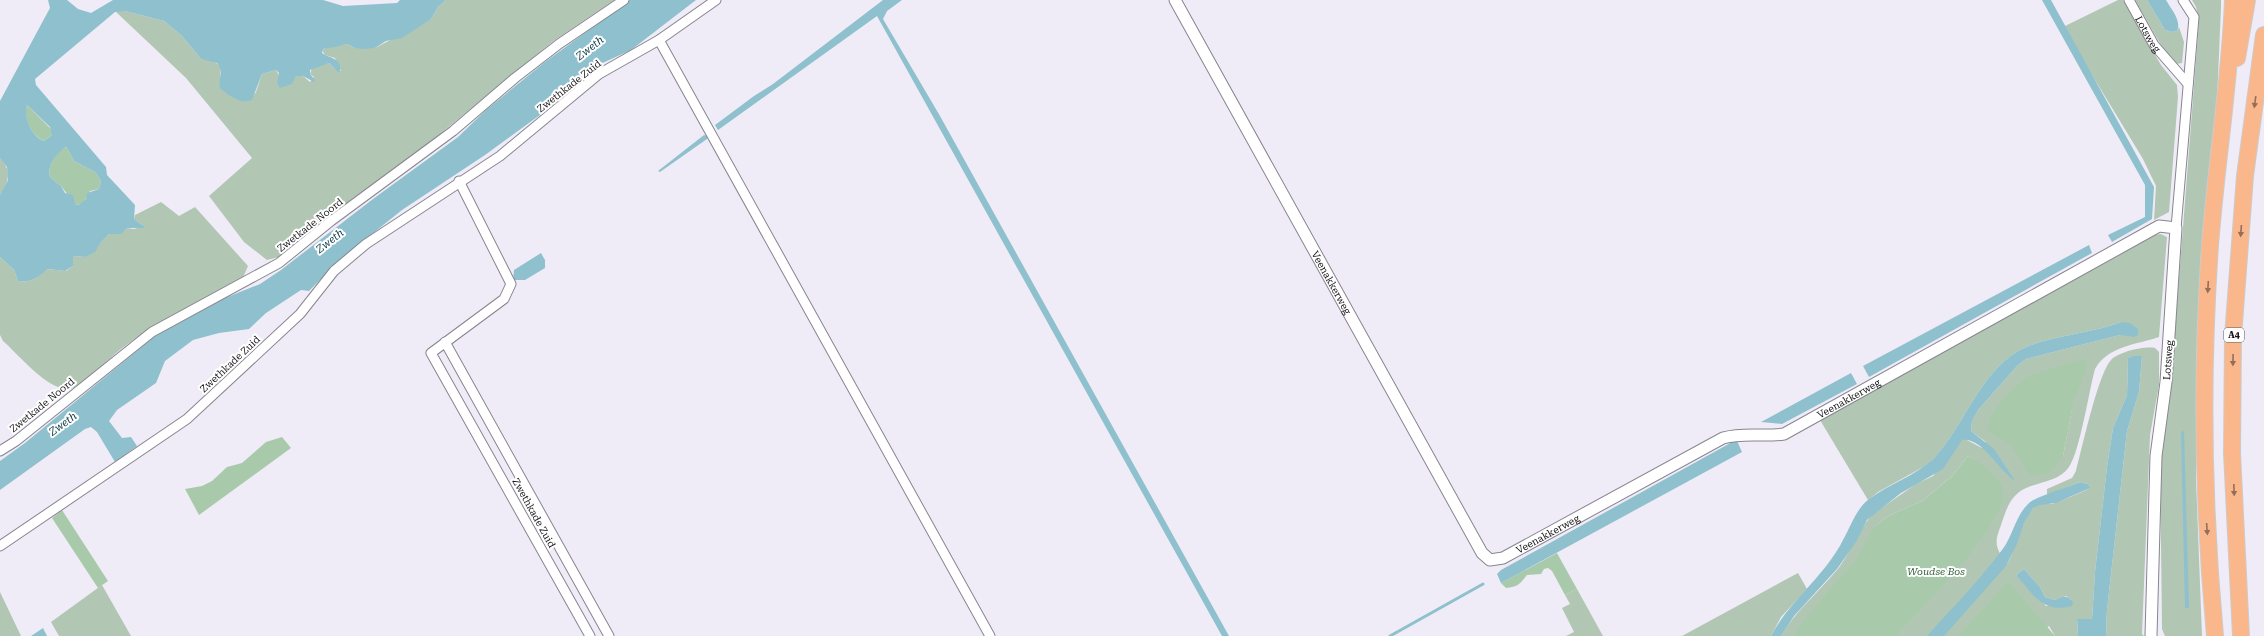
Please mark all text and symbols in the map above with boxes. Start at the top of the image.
street label: Lotsweg [2133,14,2163,55]
water label: Zweth [573,33,607,63]
street label: Zwethkade Zuid [535,57,603,114]
one-way arrow [2252,96,2258,108]
street label: Zwetkade Noord [275,196,345,254]
one-way arrow [2237,225,2244,237]
water label: Zweth [313,226,347,256]
street label: Veenakkerweg [1310,249,1354,316]
one-way arrow [2204,281,2211,293]
road number: A4 [2224,328,2244,342]
street label: Zwethkade Zuid [198,333,263,394]
street label: Lotsweg [2161,339,2175,380]
one-way arrow [2230,354,2236,367]
street label: Zwetkade Noord [8,375,77,434]
street label: Veenakkerweg [1815,376,1882,420]
water label: Zweth [46,409,80,439]
street label: Zwethkade Zuid [510,476,558,550]
one-way arrow [2230,484,2237,496]
street label: Veenakkerweg [1514,512,1581,555]
one-way arrow [2203,523,2210,535]
park label: Woudse Bos [1907,566,1965,577]

